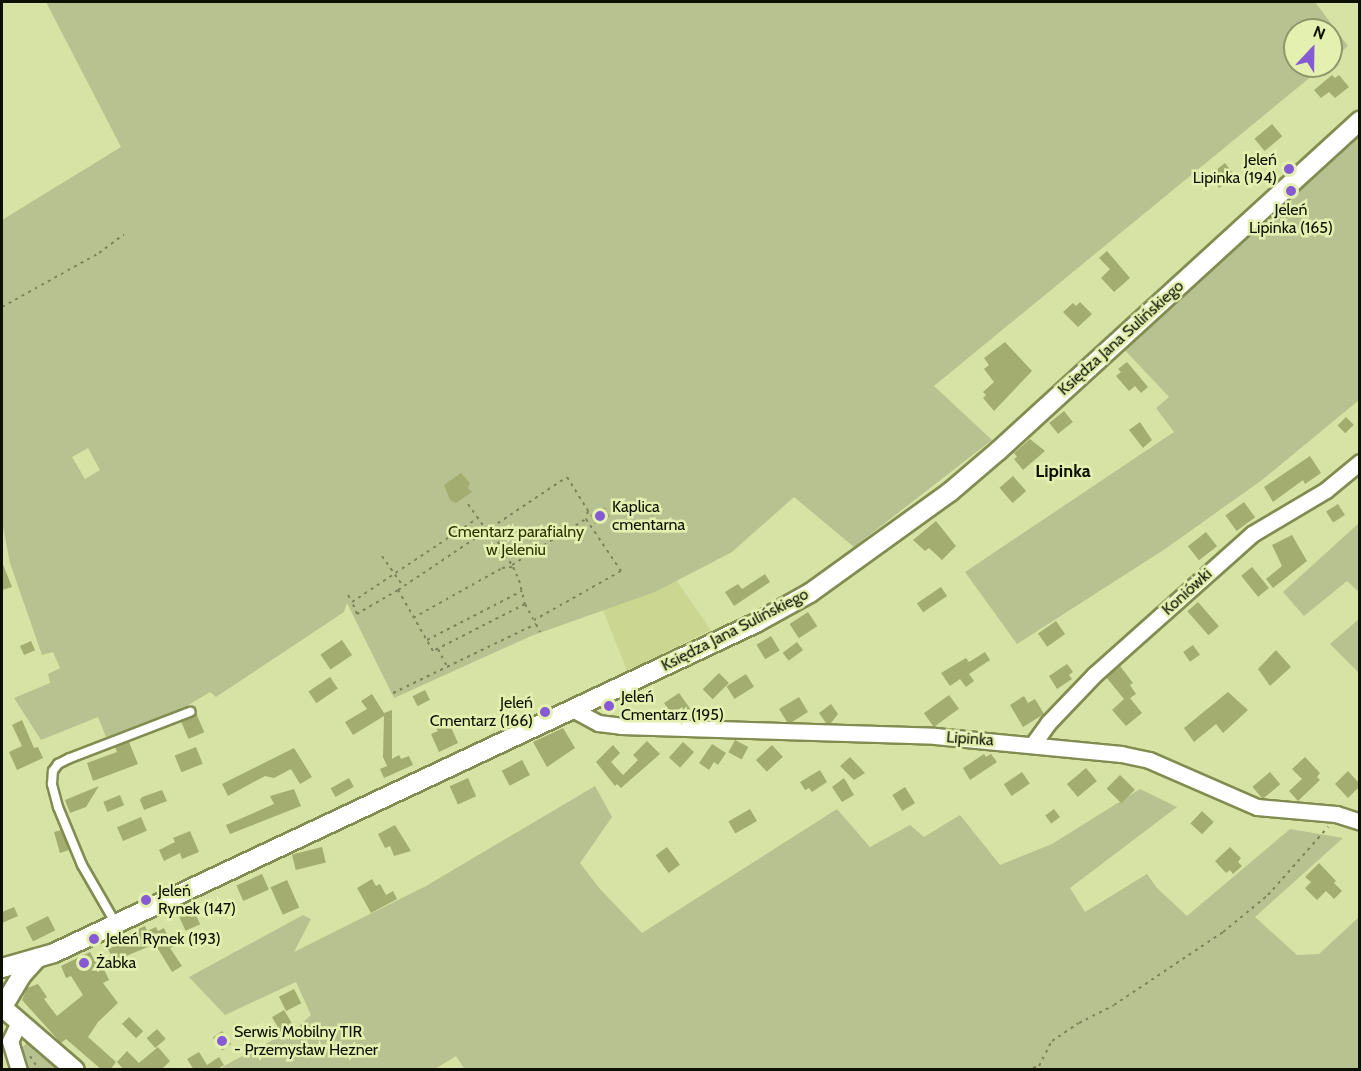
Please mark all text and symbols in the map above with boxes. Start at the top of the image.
north arrow [1283,18,1343,78]
text: N [1310,22,1328,44]
place label: Jeleń Lipinka (194) [1193,150,1277,188]
marker: Jeleń Lipinka (194) [1282,162,1296,176]
marker: Jeleń Lipinka (165) [1284,184,1298,198]
place label: Jeleń Lipinka (165) [1249,200,1333,238]
street label: Księdza Jana Sulińskiego [1054,276,1188,400]
district label: Lipinka [1035,460,1091,482]
place label: Kaplica cmentarna [612,497,685,535]
marker: Kaplica cmentarna [593,509,607,523]
park label: Cmentarz parafialny w Jeleniu [448,522,584,560]
street label: Koniówki [1158,565,1216,619]
street label: Księdza Jana Sulińskiego [658,585,812,675]
place label: Jeleń Cmentarz (195) [621,687,724,725]
place label: Jeleń Cmentarz (166) [430,693,533,731]
marker: Jeleń Cmentarz (195) [602,699,616,713]
marker: Jeleń Cmentarz (166) [538,705,552,719]
street label: Lipinka [946,728,994,750]
place label: Jeleń Rynek (147) [158,881,236,919]
marker: Jeleń Rynek (147) [139,893,153,907]
place label: Jeleń Rynek (193) [106,929,221,949]
marker: Jeleń Rynek (193) [87,932,101,946]
place label: Żabka [96,953,136,973]
marker: Żabka [77,956,91,970]
place label: Serwis Mobilny TIR - Przemysław Hezner [234,1022,378,1060]
marker: Serwis Mobilny TIR - Przemysław Hezner [215,1034,229,1048]

